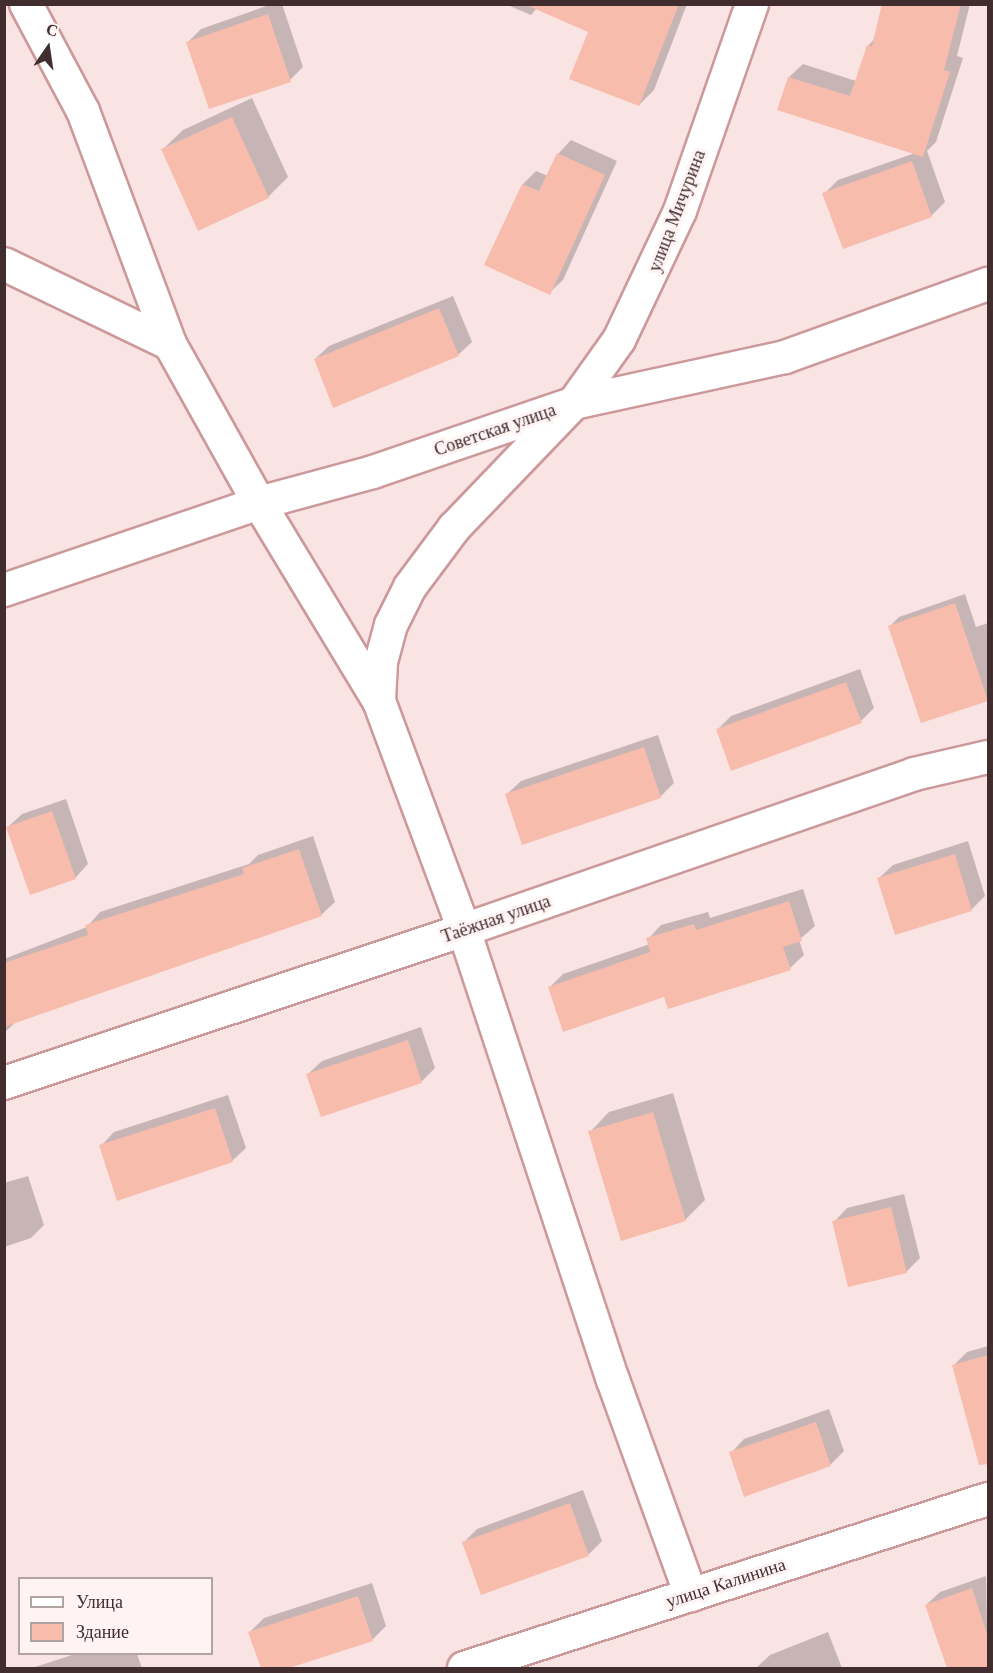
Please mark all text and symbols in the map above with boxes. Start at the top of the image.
north arrow [18,18,78,78]
text: С [45,20,60,40]
street label: улица Мичурина [644,147,710,275]
street label: Советская улица [431,399,559,461]
street label: Таёжная улица [439,890,553,948]
street label: улица Калинина [664,1554,788,1612]
legend [18,1577,213,1655]
text: Улица [76,1592,123,1612]
text: Здание [76,1622,129,1642]

